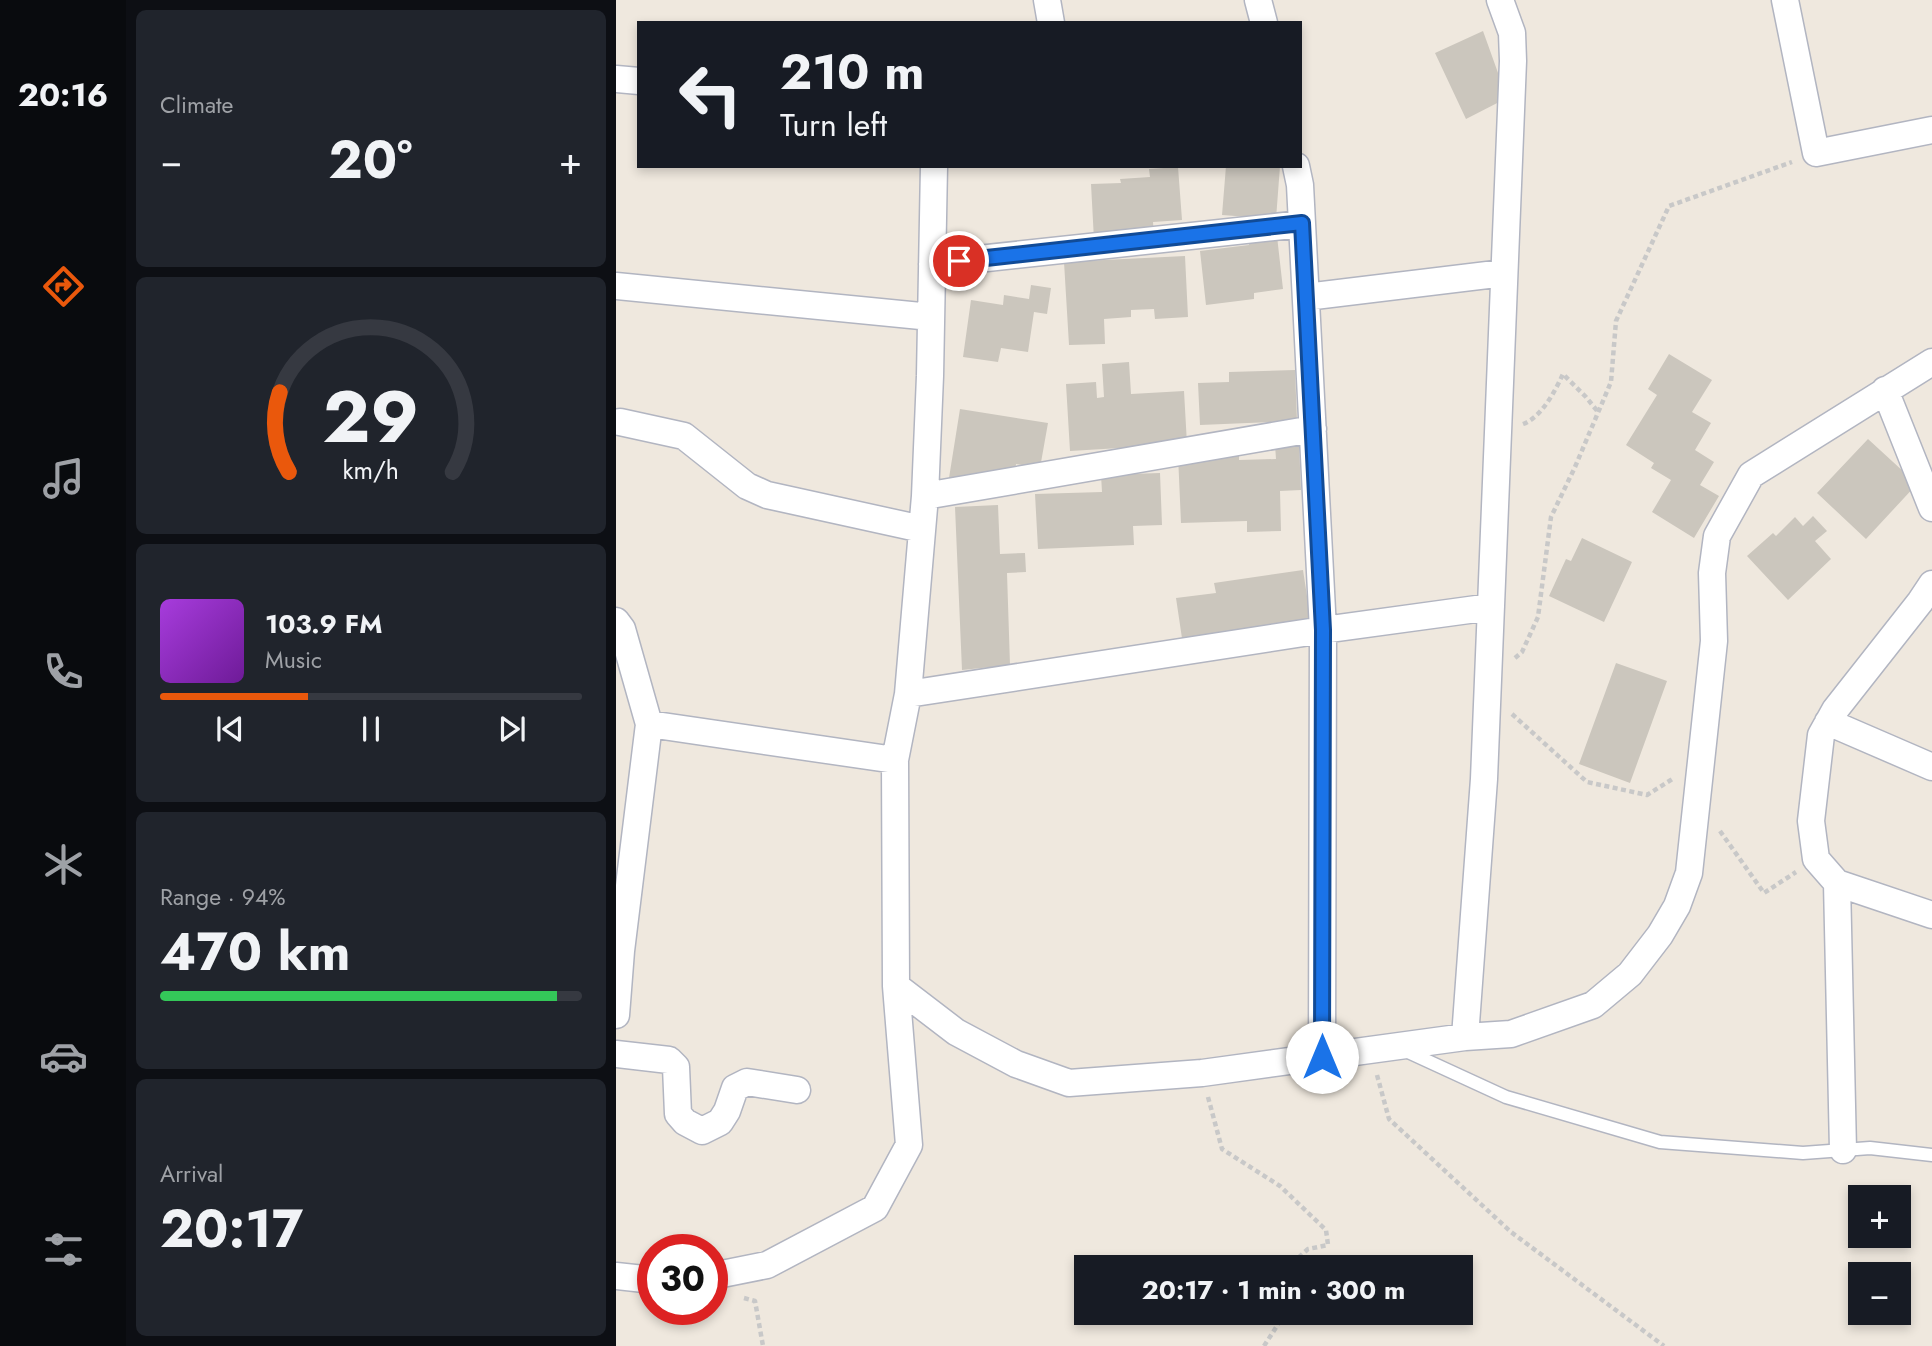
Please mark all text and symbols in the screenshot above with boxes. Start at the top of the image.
text: 210 m [780,37,924,107]
icon: left [665,49,756,140]
text: 20:16 [18,72,108,118]
text: Climate [160,88,233,122]
text: Turn left [780,102,887,148]
text: 20° [329,122,413,198]
text: − [160,133,182,188]
text: + [559,133,582,188]
pin [929,231,989,291]
icon: arrive [940,242,978,280]
icon: directions [39,262,88,311]
text: 29 [323,364,419,469]
text: km/h [343,452,399,488]
icon: music [39,454,88,503]
text: 103.9 FM [265,605,382,643]
text: Music [265,643,322,677]
icon: phone [39,647,88,696]
icon: previous [211,710,249,748]
icon: pause [352,710,390,748]
icon: next [493,710,531,748]
icon: climate [39,840,88,889]
text: Range · 94% [160,880,286,914]
text: 470 km [160,914,350,990]
position arrow [1285,1020,1359,1094]
icon: car [39,1032,88,1081]
text: Arrival [160,1157,223,1191]
map controls [1848,1185,1911,1325]
button: + [1848,1185,1911,1248]
text: 20:17 [160,1191,303,1267]
icon: filters [39,1225,88,1274]
speed limit sign: 30 [637,1234,728,1325]
button: − [1848,1262,1911,1325]
text: 20:17 · 1 min · 300 m [1142,1271,1405,1309]

